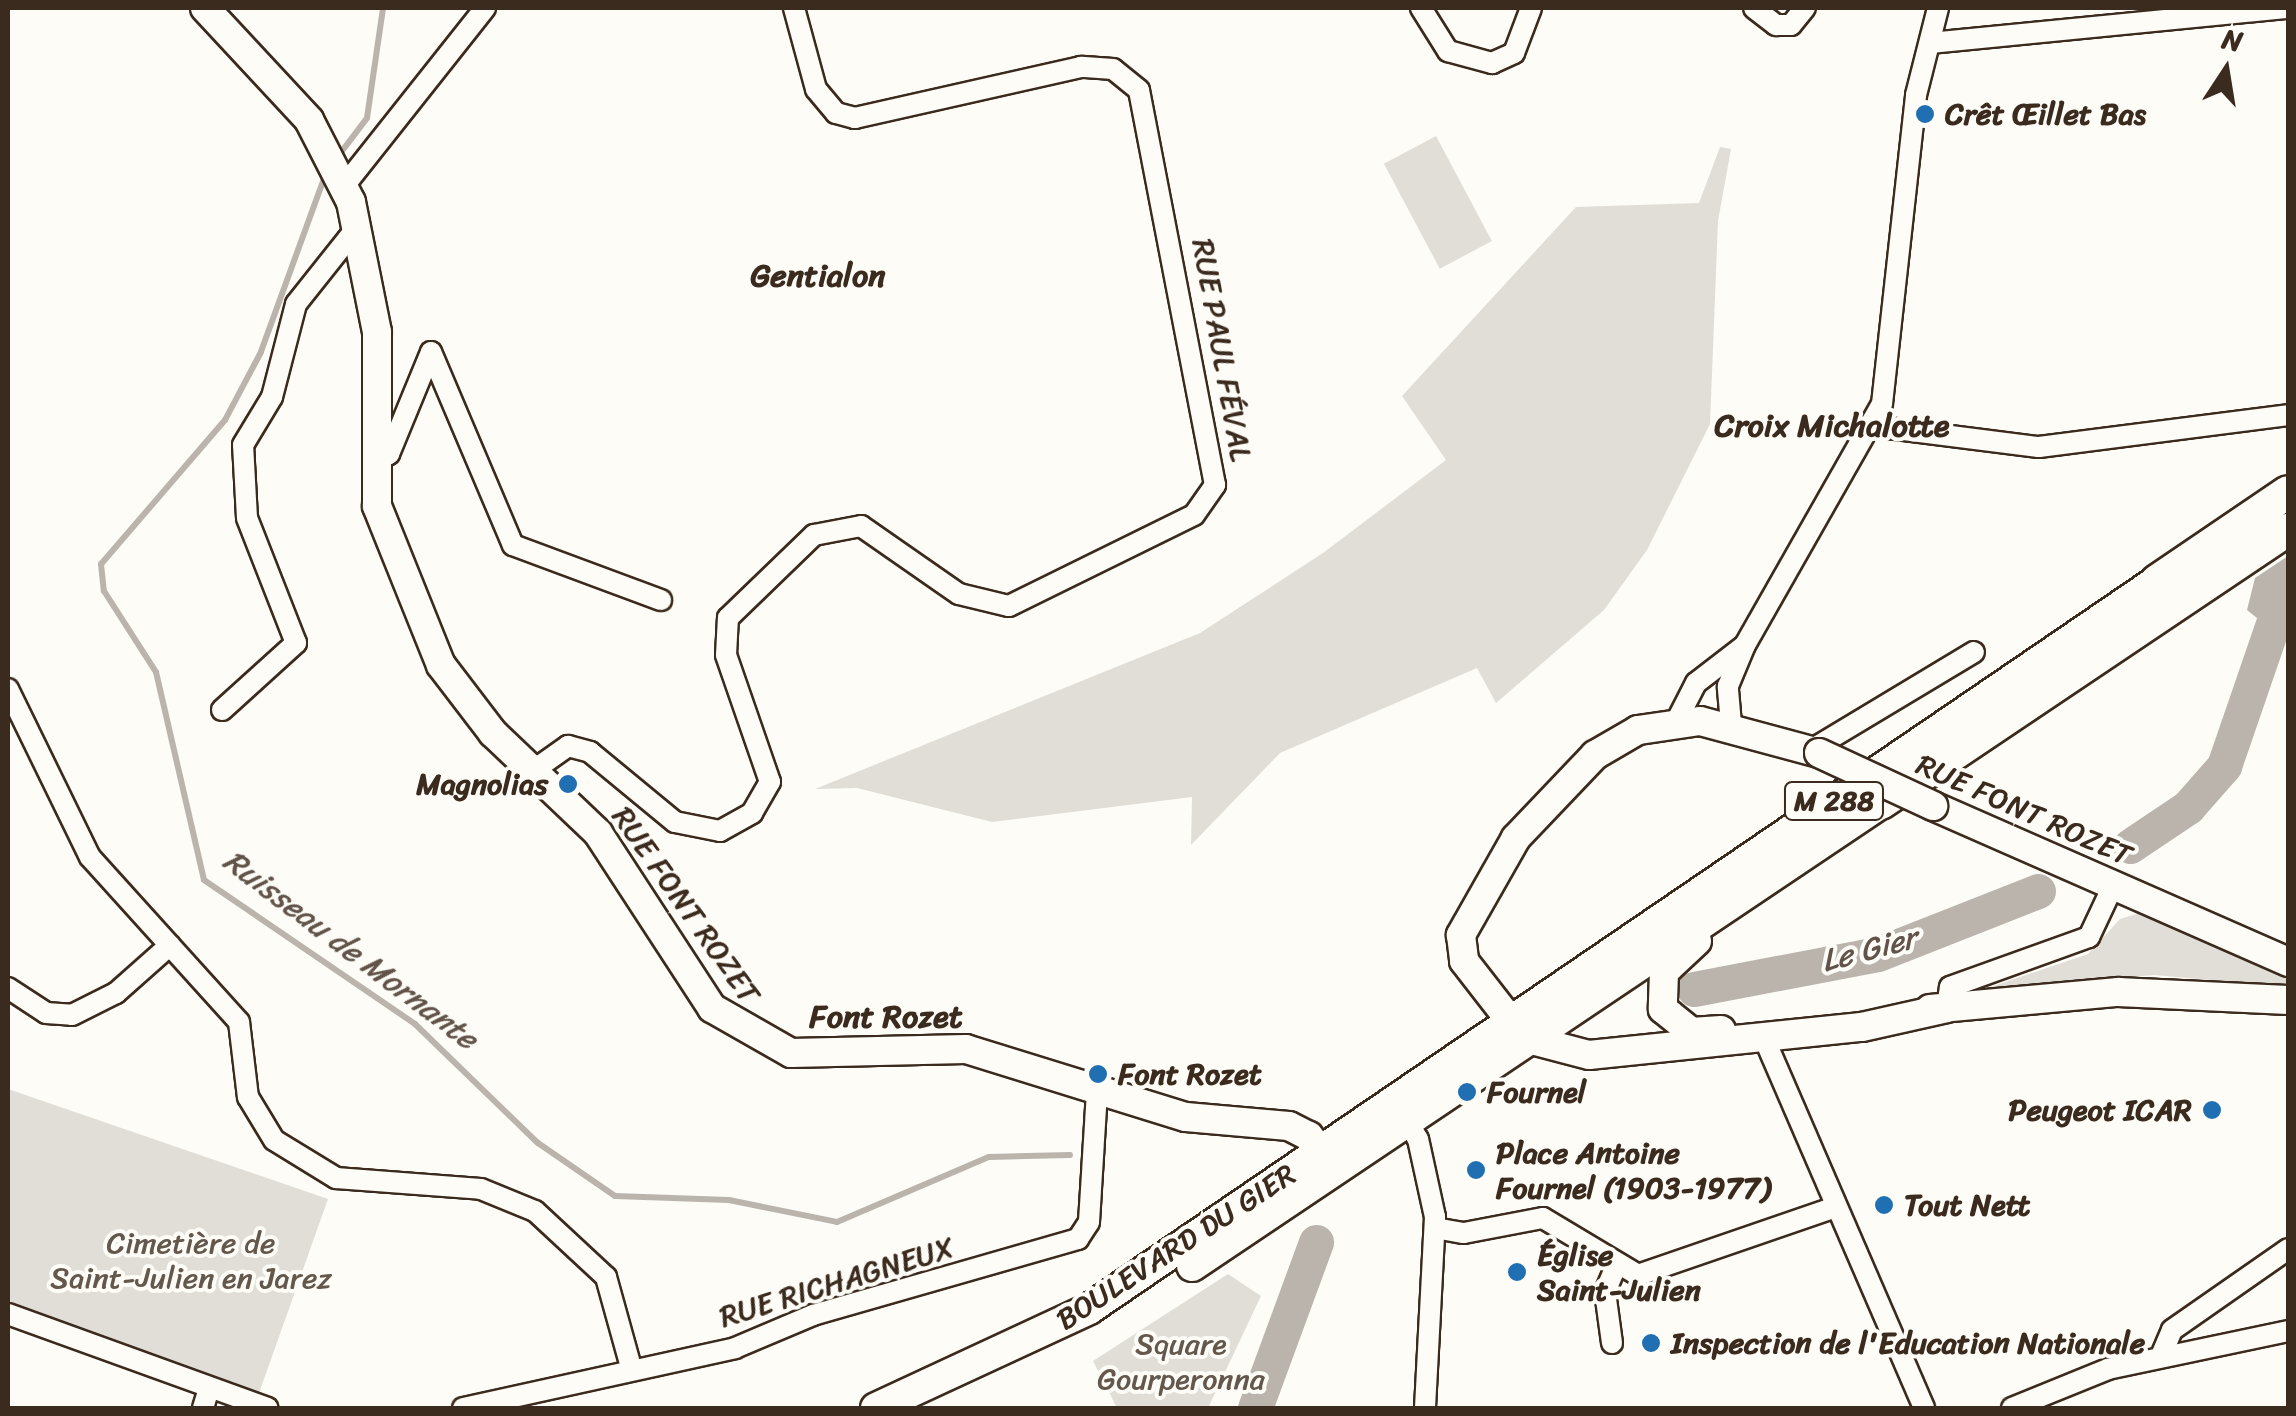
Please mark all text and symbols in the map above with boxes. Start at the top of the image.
text: N [2218,14,2247,66]
north arrow [2176,20,2276,120]
place label: Crêt Œillet Bas [1945,96,2147,132]
marker: Crêt Œillet Bas [1914,103,1936,125]
street label: RUE PAUL FÉVAL [1185,237,1259,463]
district label: Gentialon [750,257,886,295]
district label: Croix Michalotte [1715,407,1949,445]
street label: RUE FONT ROZET [1912,747,2136,873]
place label: Magnolias [416,766,548,802]
marker: Magnolias [557,773,579,795]
road number: M 288 [1782,778,1886,824]
street label: RUE FONT ROZET [606,801,766,1009]
water label: Ruisseau de Mornante [215,842,485,1058]
water label: Le Gier [1817,919,1921,981]
district label: Font Rozet [809,998,963,1036]
place label: Font Rozet [1118,1056,1263,1092]
marker: Font Rozet [1087,1063,1109,1085]
place label: Fournel [1487,1074,1586,1110]
marker: Fournel [1456,1081,1478,1103]
place label: Peugeot ICAR [2008,1092,2192,1128]
marker: Peugeot ICAR [2201,1099,2223,1121]
place label: Place Antoine Fournel (1903-1977) [1496,1135,1770,1206]
street label: BOULEVARD DU GIER [1048,1155,1304,1339]
marker: Place Antoine Fournel (1903-1977) [1465,1159,1487,1181]
place label: Tout Nett [1904,1187,2031,1223]
marker: Tout Nett [1873,1194,1895,1216]
park label: Cimetière de Saint-Julien en Jarez [50,1225,332,1296]
street label: RUE RICHAGNEUX [713,1229,961,1335]
place label: Église Saint-Julien [1537,1237,1701,1308]
marker: Église Saint-Julien [1506,1261,1528,1283]
place label: Inspection de l'Education Nationale [1671,1325,2145,1361]
park label: Square Gourperonna [1097,1326,1265,1396]
marker: Inspection de l'Education Nationale [1640,1332,1662,1354]

